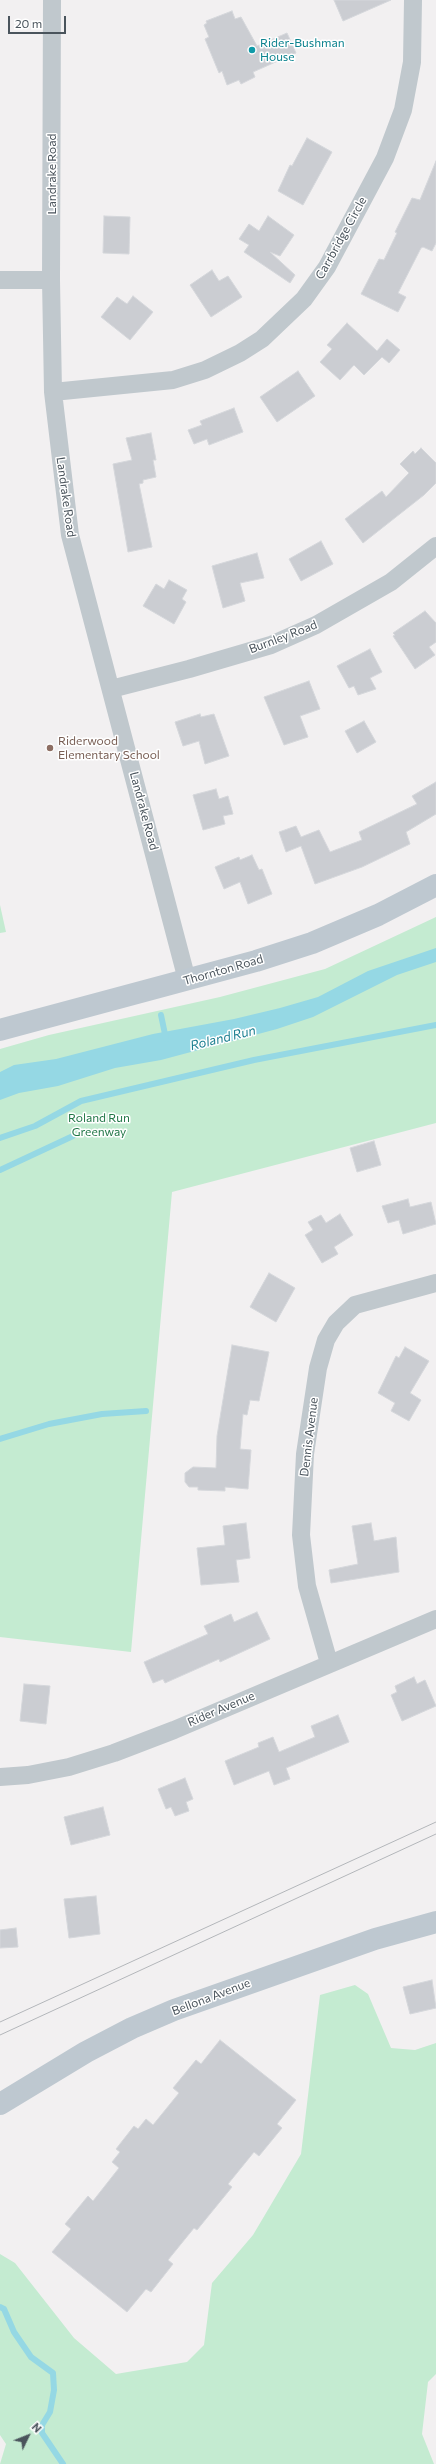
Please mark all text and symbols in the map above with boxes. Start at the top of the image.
scale bar [10,8,68,34]
text: 20 m [15,16,42,30]
place label: Rider-Bushman House [260,36,345,64]
marker: Rider-Bushman House [247,45,257,55]
street label: Landrake Road [45,134,59,214]
street label: Carrbridge Circle [312,194,370,282]
street label: Landrake Road [53,456,79,538]
street label: Burnley Road [247,617,319,657]
place label: Riderwood Elementary School [58,734,160,762]
marker: Riderwood Elementary School [45,743,55,753]
street label: Landrake Road [127,770,161,852]
street label: Thornton Road [181,952,265,988]
water label: Roland Run [189,1022,257,1054]
park label: Roland Run Greenway [68,1111,130,1139]
street label: Dennis Avenue [297,1397,321,1477]
street label: Rider Avenue [185,1688,257,1730]
street label: Bellona Avenue [170,1975,252,2019]
north arrow [8,2416,48,2456]
text: N [30,2420,45,2435]

